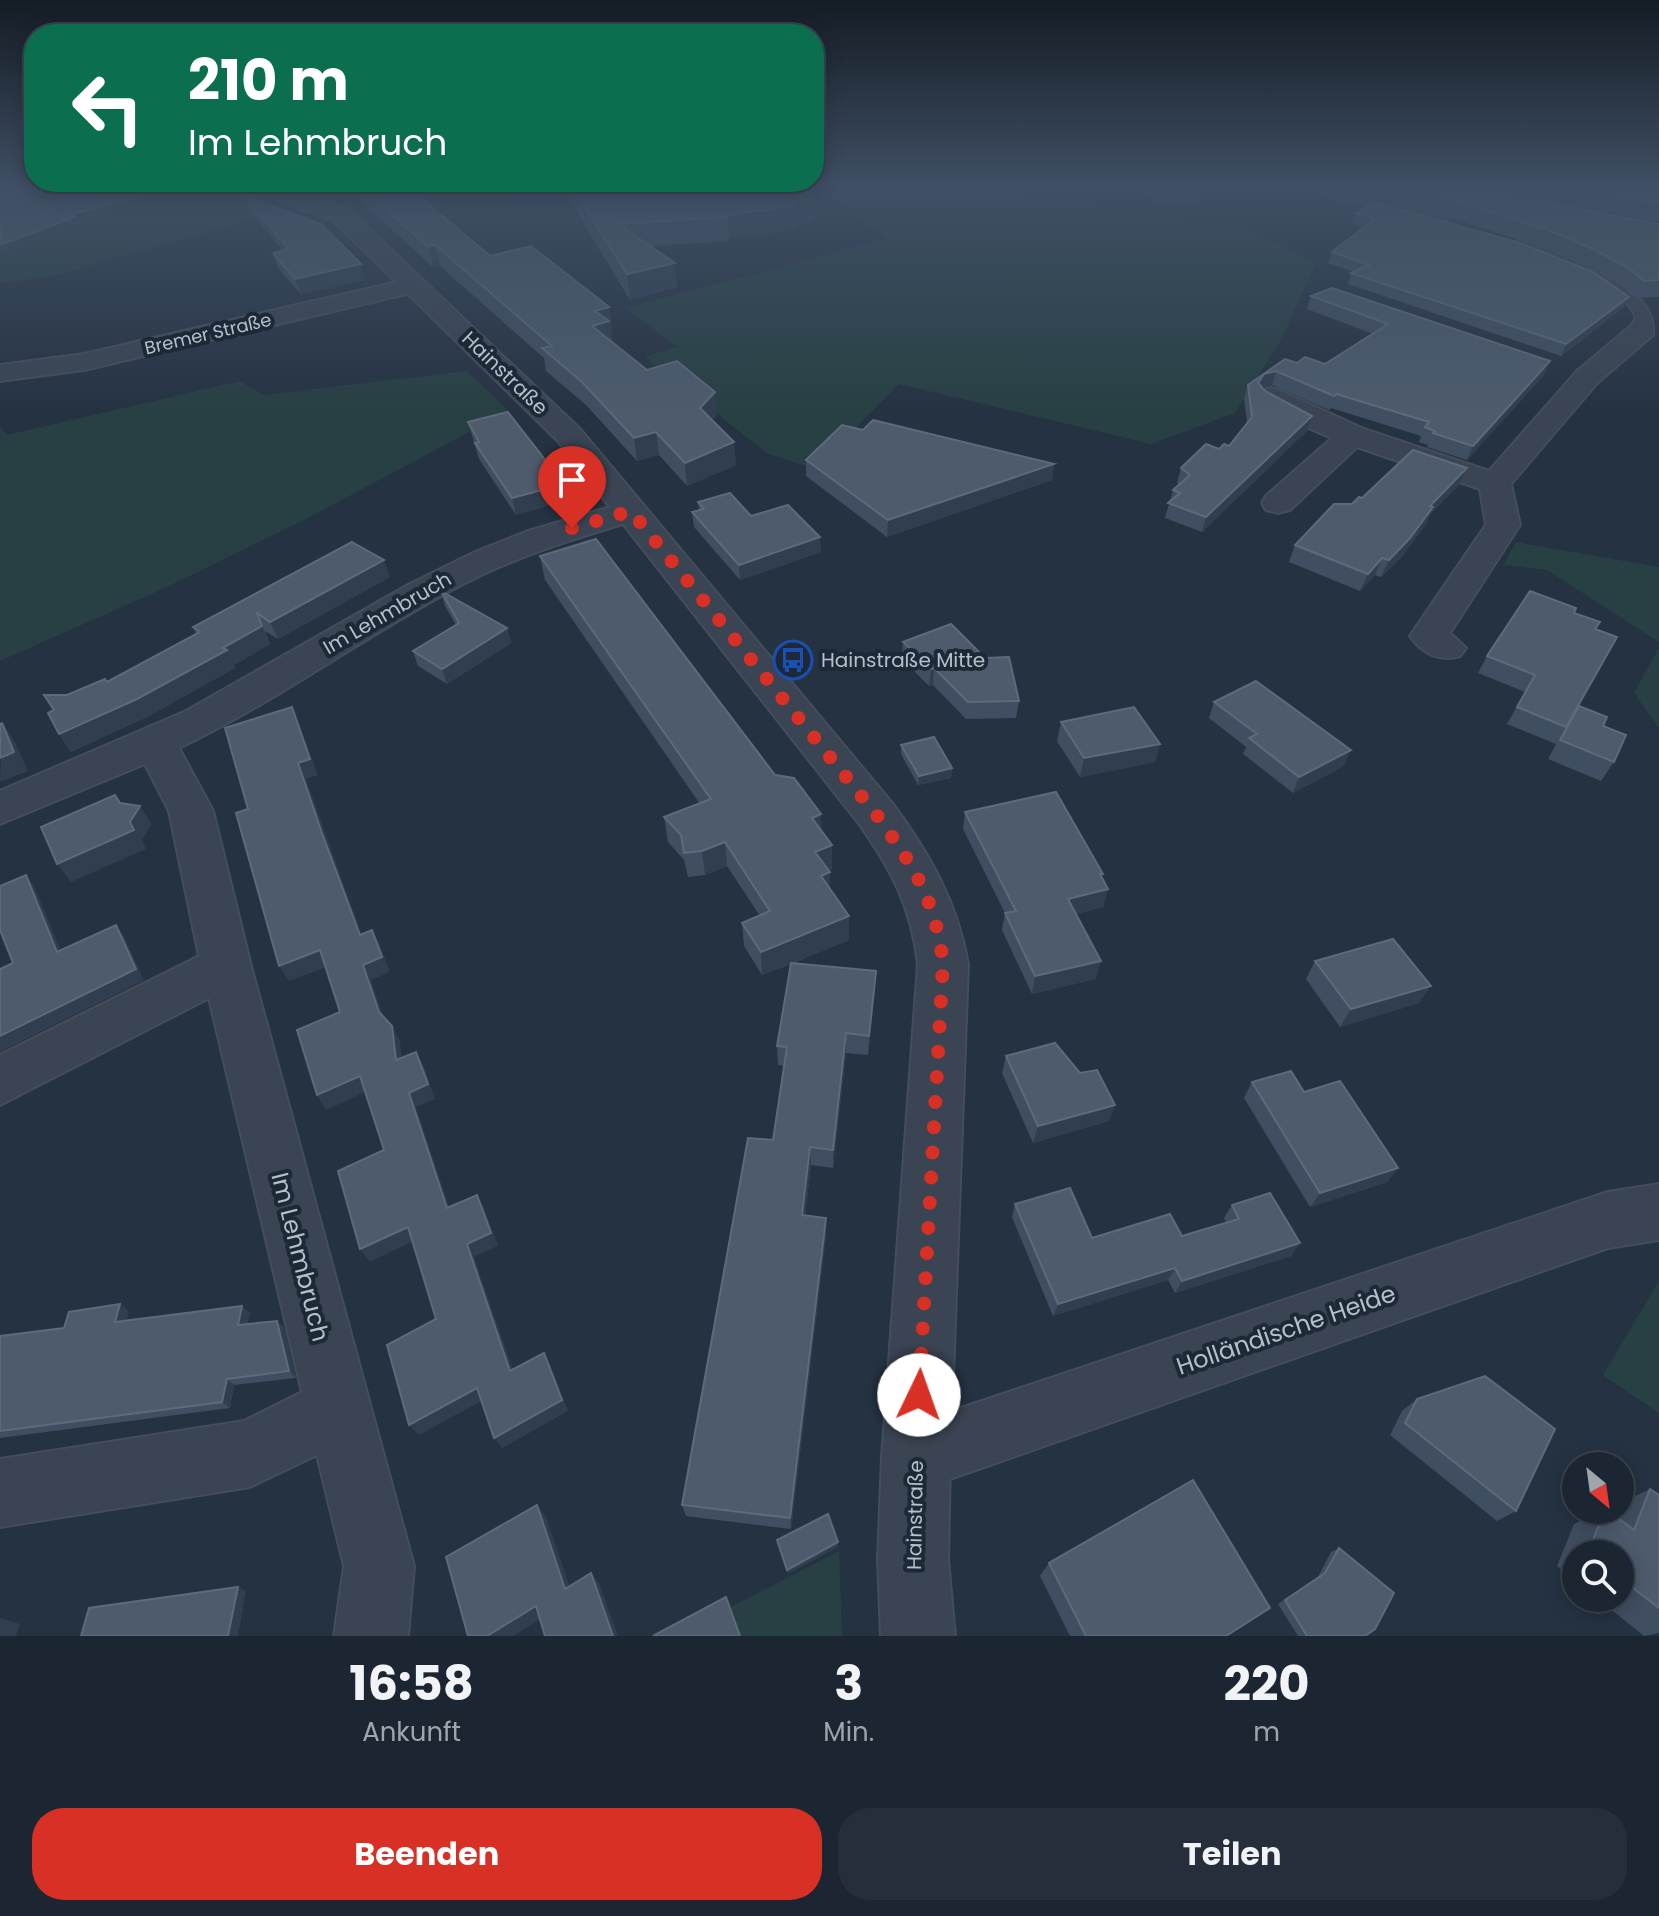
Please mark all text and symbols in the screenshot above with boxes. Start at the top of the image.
text: 210 m [188,41,349,120]
icon: left [56,56,160,160]
text: Im Lehmbruch [188,117,447,168]
street label: Bremer Straße [142,307,274,360]
street label: Hainstraße [456,325,554,421]
pin [538,446,606,528]
icon: arrive [550,458,594,502]
street label: Im Lehmbruch [318,565,456,661]
bus stop icon: Hainstraße Mitte [772,639,814,681]
place label: Hainstraße Mitte [821,646,985,674]
street label: Im Lehmbruch [264,1169,337,1345]
street label: Holländische Heide [1172,1277,1400,1383]
position arrow [877,1353,961,1437]
north arrow [1562,1452,1634,1524]
map controls [1562,1452,1634,1612]
street label: Hainstraße [900,1460,930,1570]
button: search [1562,1540,1634,1612]
text: 16:58 [349,1650,474,1717]
text: 3 [834,1650,863,1717]
text: 220 [1223,1650,1310,1717]
text: Ankunft [362,1714,461,1750]
text: Min. [823,1714,874,1750]
text: m [1253,1714,1280,1750]
button: Beenden [32,1808,822,1900]
button: Teilen [838,1808,1627,1900]

